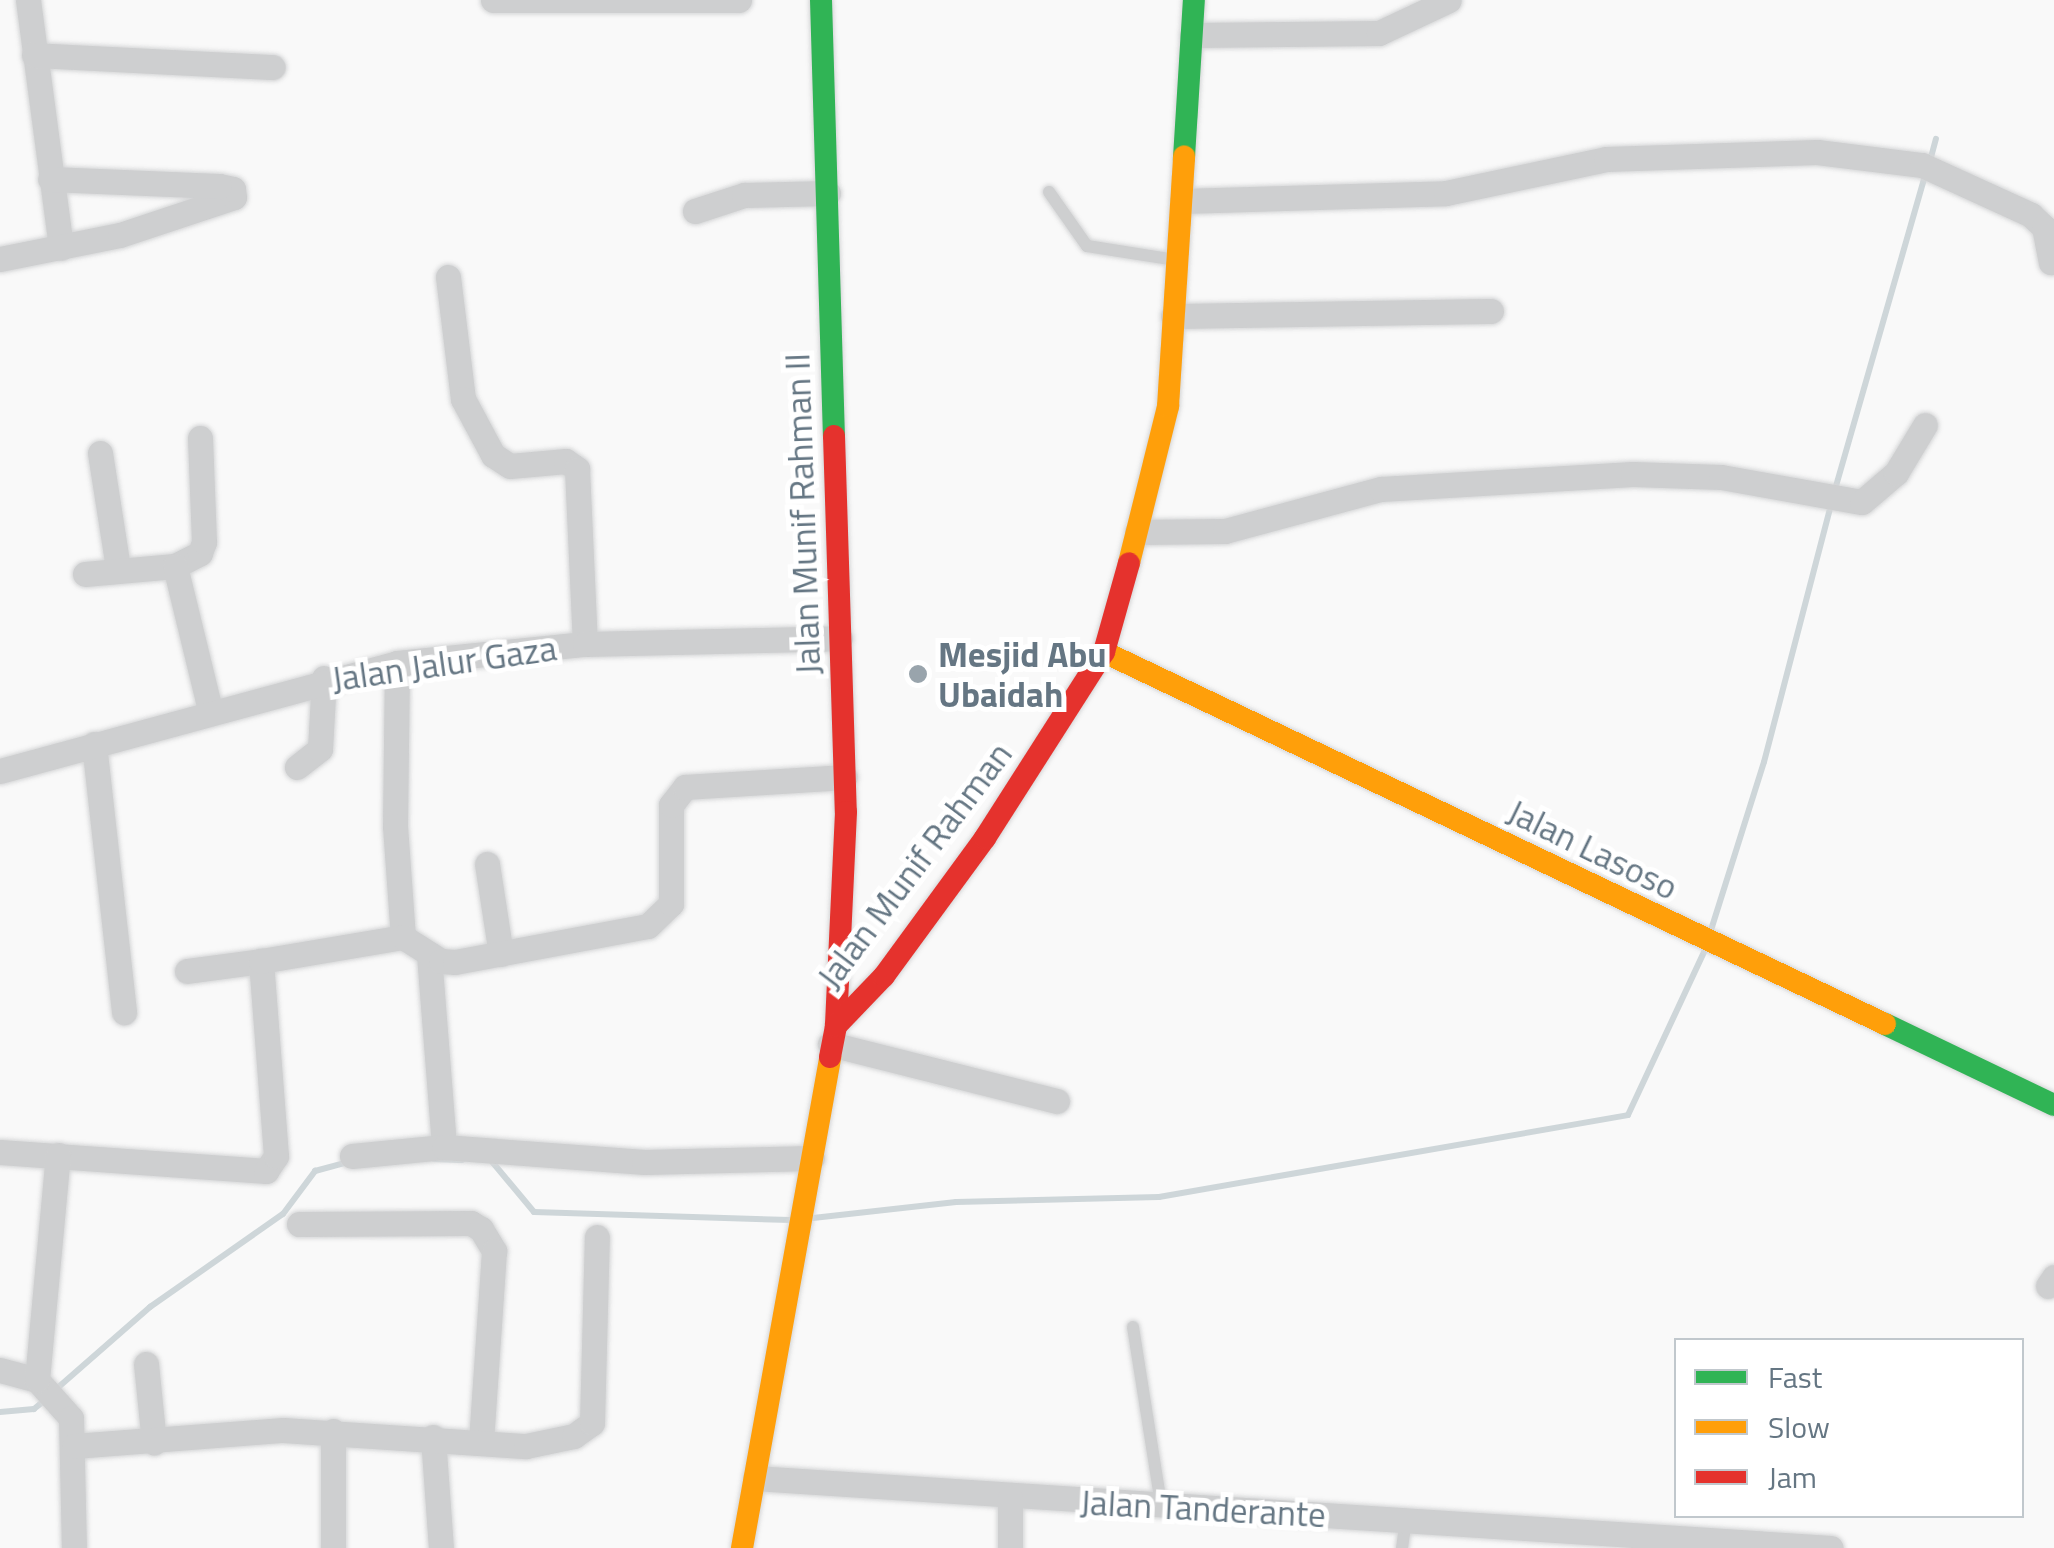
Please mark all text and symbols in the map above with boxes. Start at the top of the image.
street label: Jalan Munif Rahman II [775,352,829,676]
street label: Jalan Jalur Gaza [329,626,559,700]
place label: Mesjid Abu Ubaidah [938,633,1107,715]
marker: Mesjid Abu Ubaidah [907,663,929,685]
street label: Jalan Munif Rahman [808,734,1020,996]
street label: Jalan Lasoso [1501,790,1685,908]
legend [1674,1338,2024,1518]
text: Fast [1768,1354,1822,1400]
text: Slow [1768,1404,1830,1450]
text: Jam [1768,1454,1817,1500]
street label: Jalan Tanderante [1079,1481,1327,1535]

